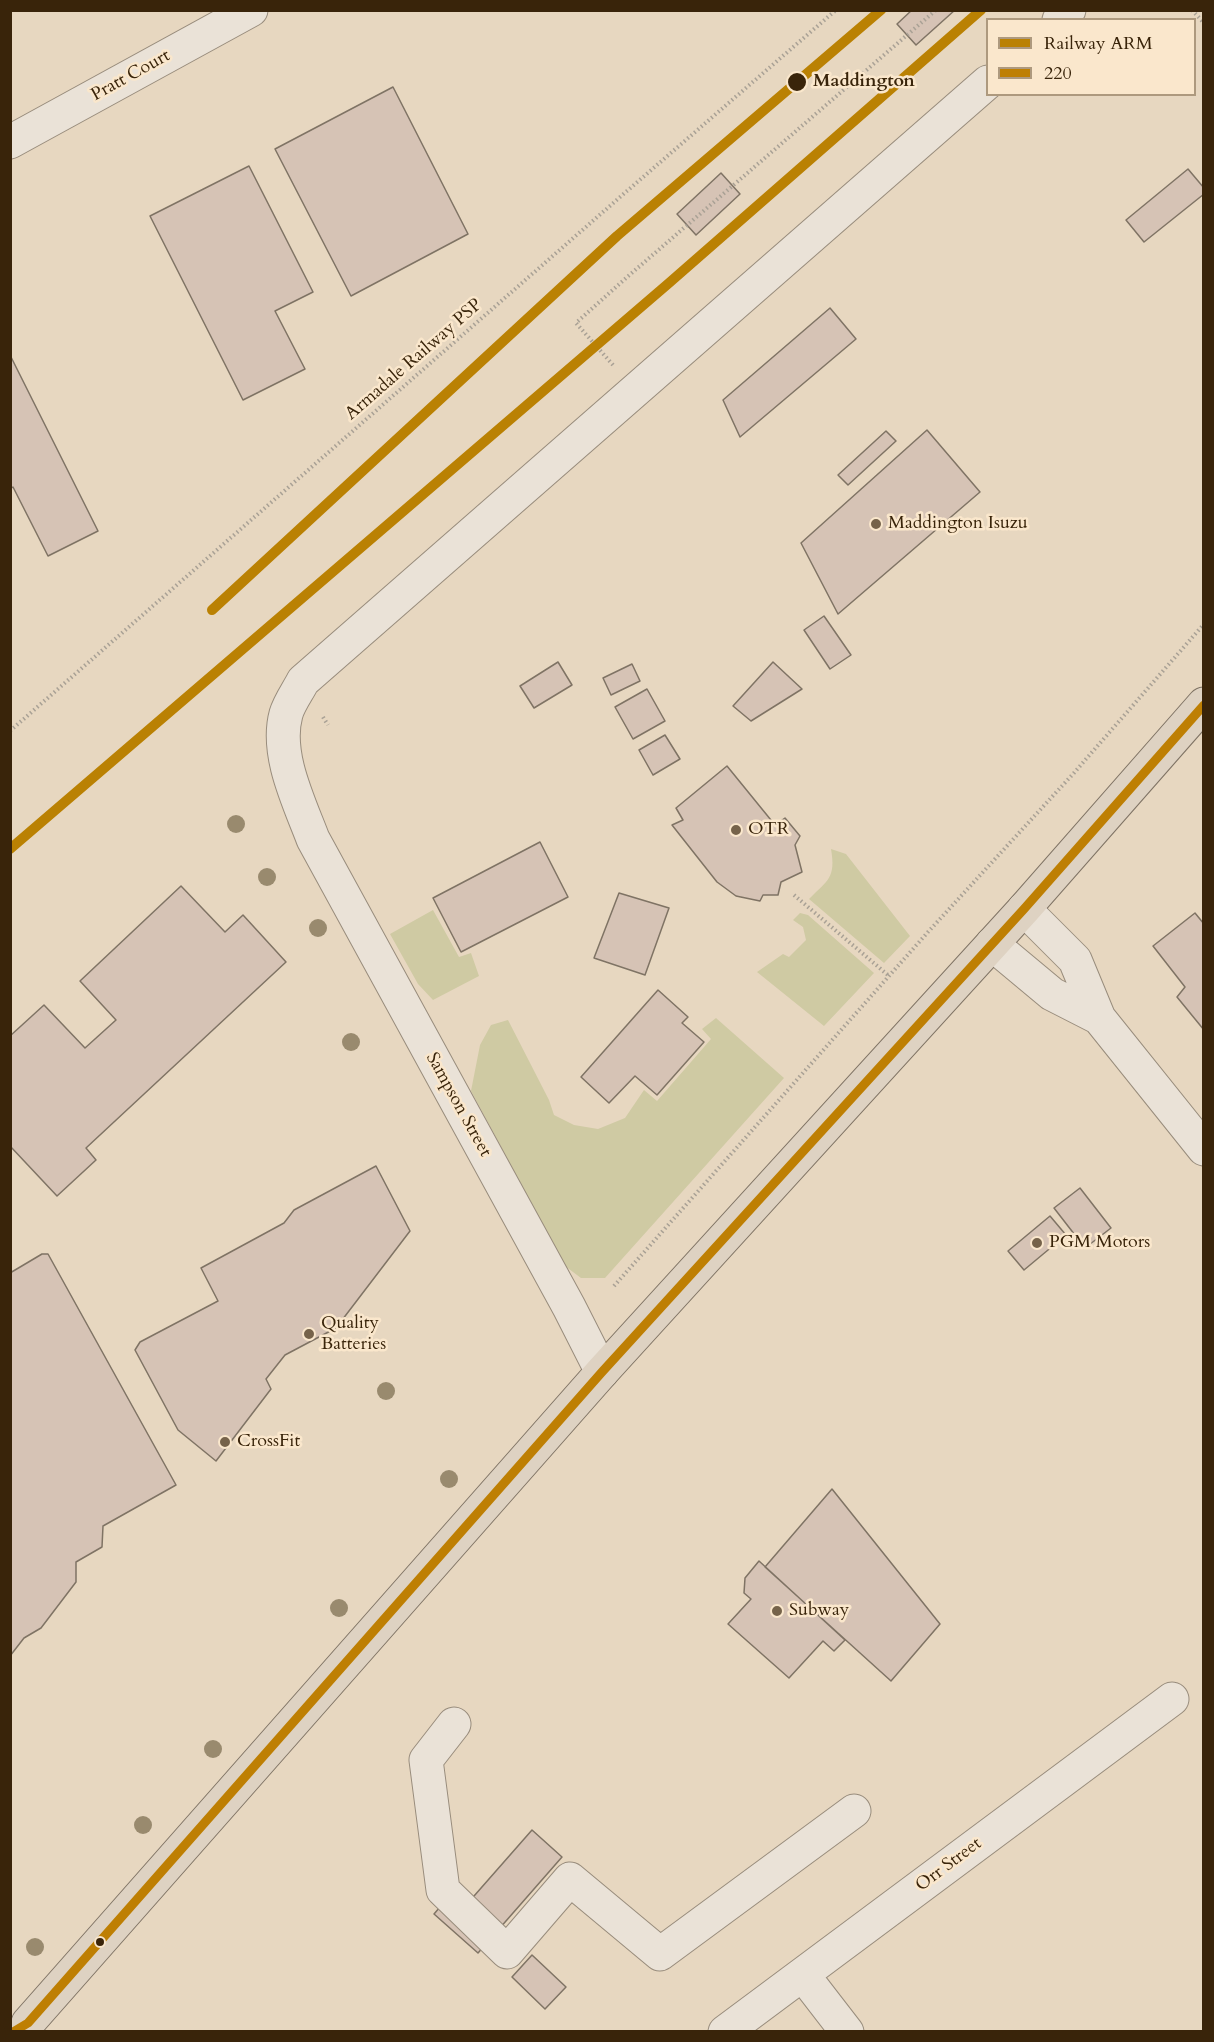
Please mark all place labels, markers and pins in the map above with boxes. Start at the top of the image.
marker: Maddington [786,71,808,93]
place label: Maddington [813,71,915,93]
place label: Maddington Isuzu [888,513,1028,535]
marker: Maddington Isuzu [869,517,883,531]
place label: OTR [748,819,789,841]
marker: OTR [729,823,743,837]
place label: PGM Motors [1049,1232,1150,1254]
marker: PGM Motors [1030,1236,1044,1250]
place label: Quality Batteries [321,1313,386,1356]
marker: Quality Batteries [302,1327,316,1341]
place label: CrossFit [237,1431,300,1453]
marker: CrossFit [218,1435,232,1449]
place label: Subway [789,1600,849,1622]
marker: Subway [770,1604,784,1618]
unlabelled marker [94,1936,106,1948]

